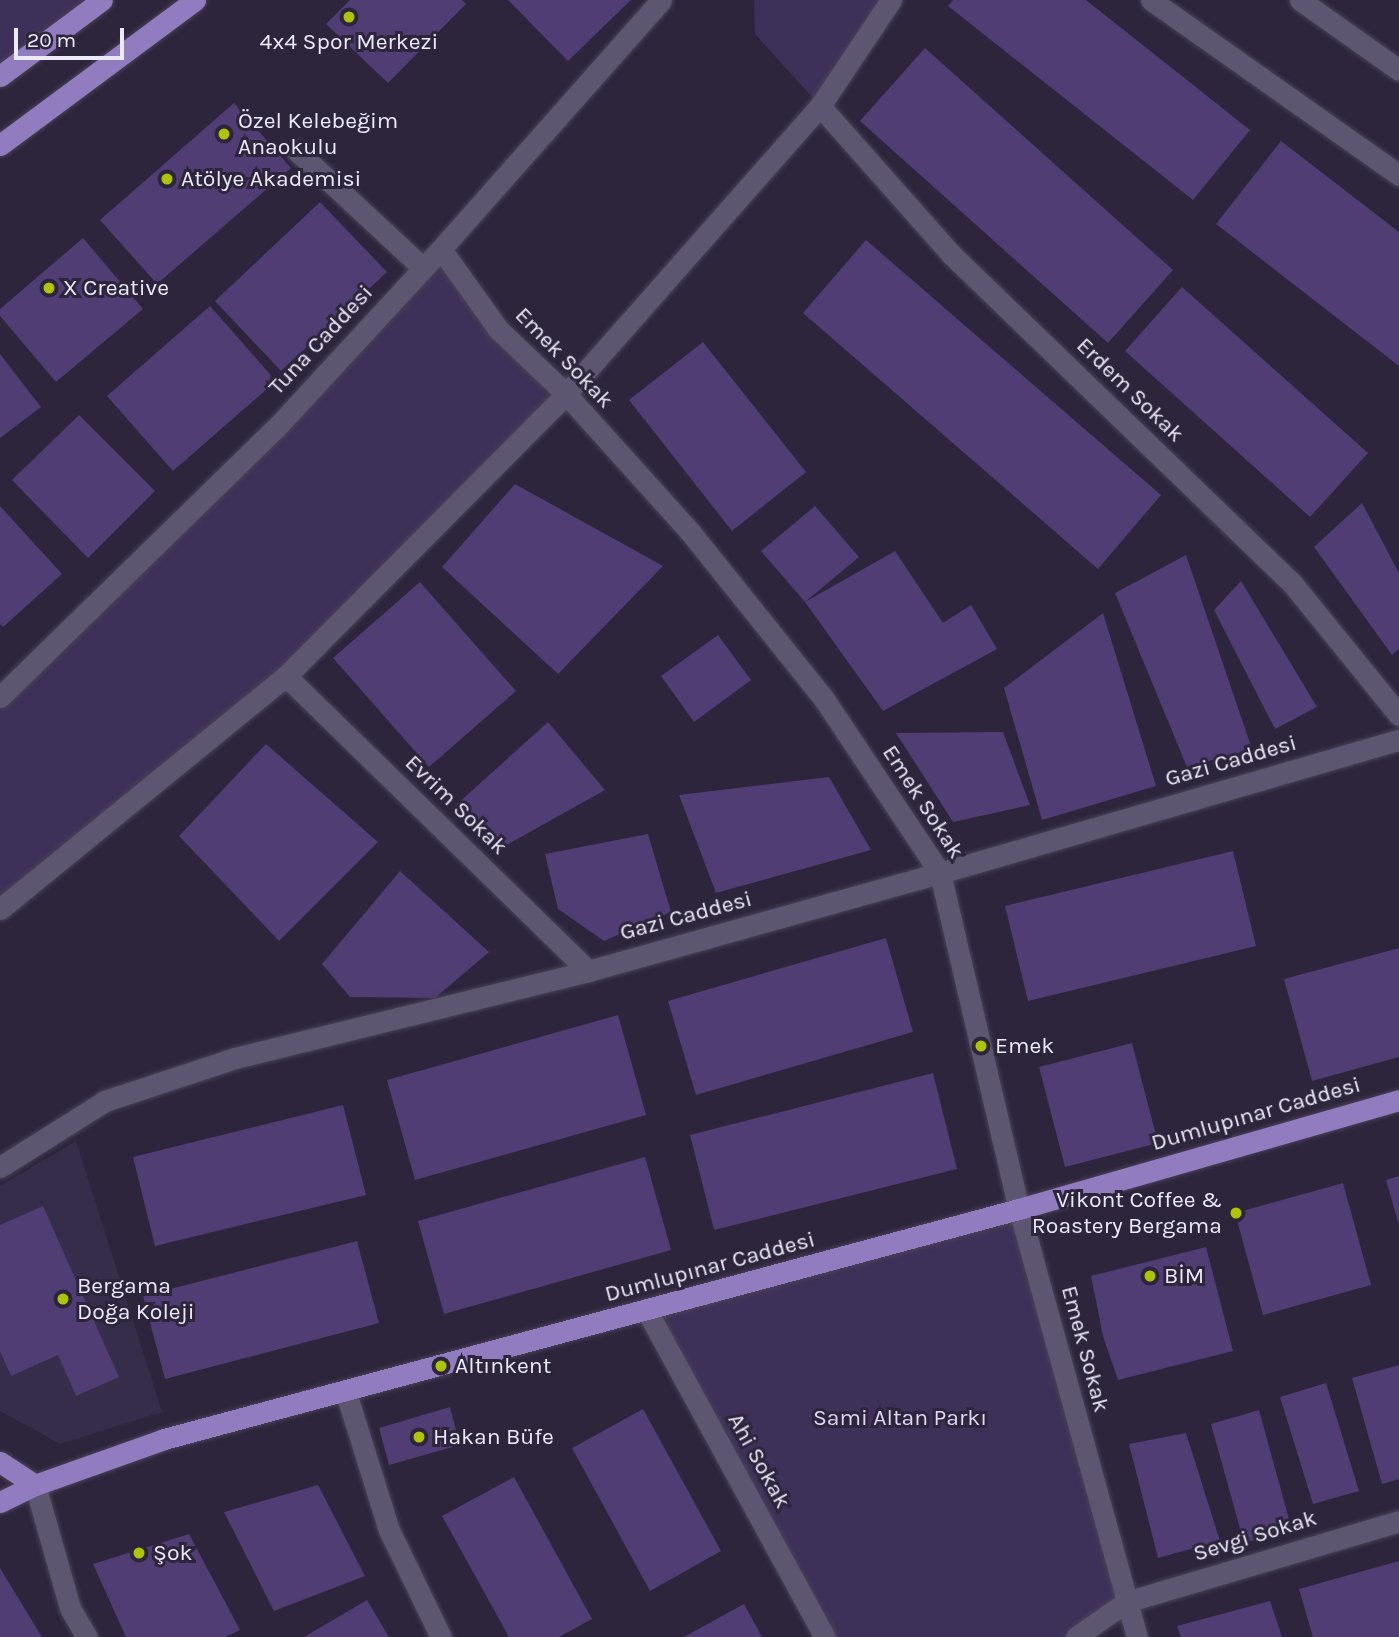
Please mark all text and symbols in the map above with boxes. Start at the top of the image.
marker: 4x4 Spor Merkezi [341,9,357,25]
scale bar [18,14,128,58]
text: 20 m [27,28,76,52]
place label: 4x4 Spor Merkezi [260,28,438,56]
place label: Özel Kelebeğim Anaokulu [238,107,398,161]
marker: Özel Kelebeğim Anaokulu [216,126,232,142]
place label: Atölye Akademisi [181,165,361,193]
marker: Atölye Akademisi [159,171,175,187]
place label: X Creative [63,274,169,302]
street label: Tuna Caddesi [263,279,379,401]
marker: X Creative [41,280,57,296]
street label: Emek Sokak [509,302,619,414]
street label: Erdem Sokak [1071,332,1189,448]
street label: Gazi Caddesi [1162,729,1300,793]
street label: Emek Sokak [876,740,970,864]
street label: Evrim Sokak [399,749,513,861]
street label: Gazi Caddesi [617,885,755,947]
place label: Emek [995,1032,1054,1060]
marker: Emek [973,1038,989,1054]
street label: Dumlupınar Caddesi [1148,1071,1364,1157]
place label: Vikont Coffee & Roastery Bergama [1032,1186,1222,1240]
marker: Vikont Coffee & Roastery Bergama [1228,1205,1244,1221]
street label: Dumlupınar Caddesi [602,1226,818,1308]
place label: BİM [1164,1262,1204,1290]
marker: BİM [1142,1268,1158,1284]
place label: Bergama Doğa Koleji [77,1272,195,1326]
street label: Emek Sokak [1055,1283,1115,1415]
marker: Bergama Doğa Koleji [55,1291,71,1307]
place label: Altınkent [455,1352,551,1380]
marker: Altınkent [433,1358,449,1374]
park label: Sami Altan Parkı [813,1404,987,1432]
street label: Ahi Sokak [722,1409,796,1513]
place label: Hakan Büfe [433,1423,554,1451]
marker: Hakan Büfe [411,1429,427,1445]
street label: Sevgi Sokak [1190,1504,1320,1568]
place label: Şok [153,1539,192,1567]
marker: Şok [131,1545,147,1561]

